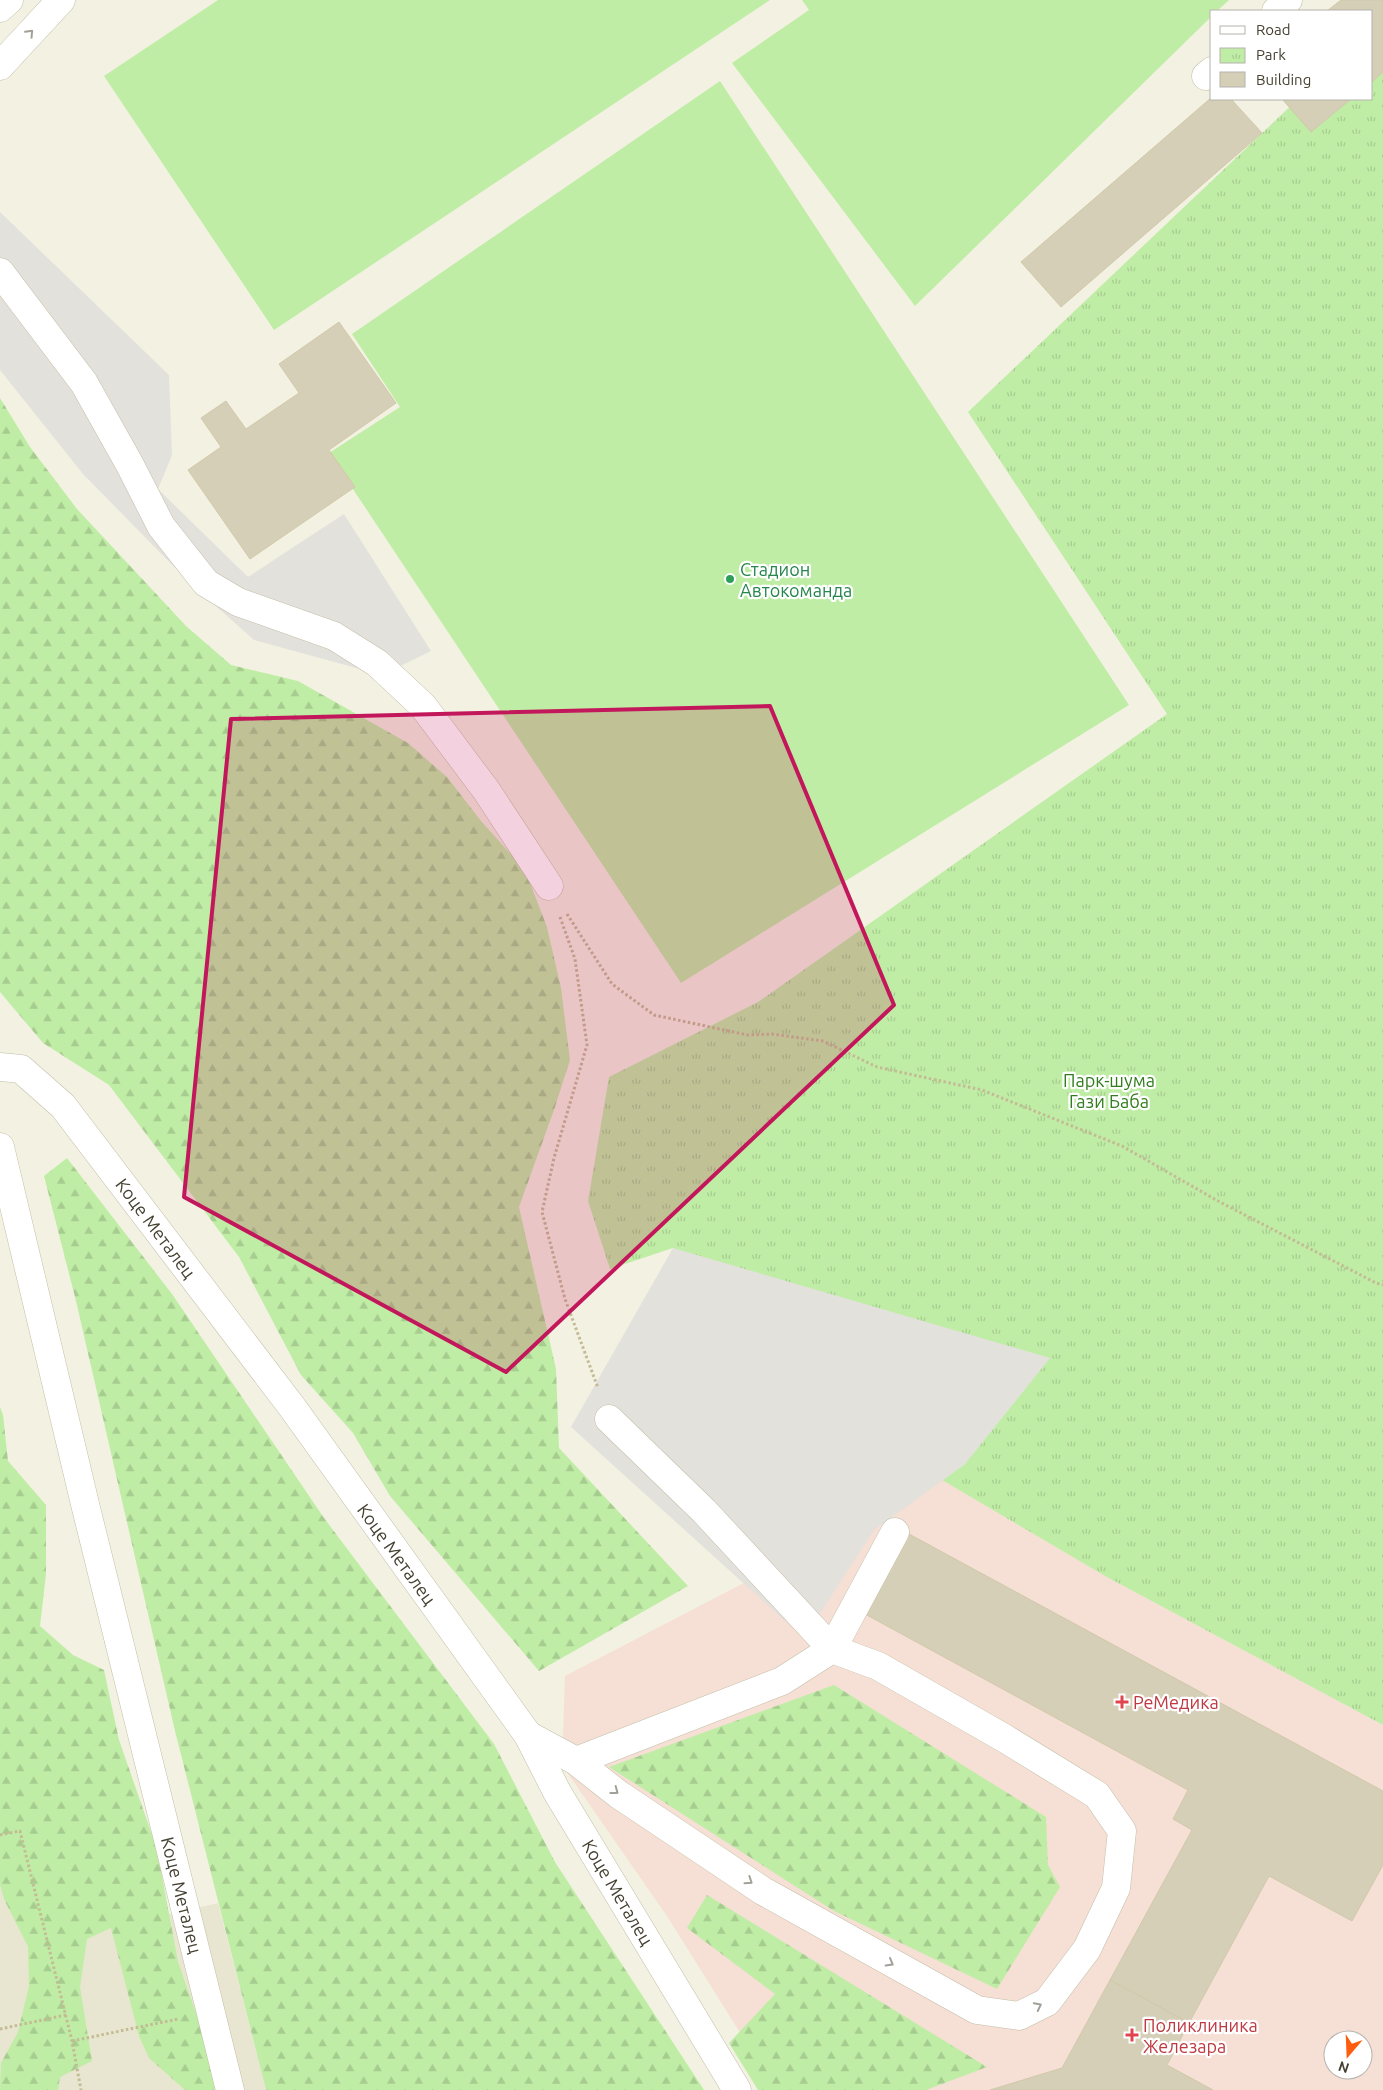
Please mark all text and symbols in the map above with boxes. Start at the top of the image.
legend [1210,10,1373,100]
text: Road [1256,21,1291,38]
one-way arrow [24,29,33,38]
text: Park [1256,46,1286,63]
text: Building [1256,71,1311,88]
place label: Стадион Автокоманда [740,559,852,600]
marker: Стадион Автокоманда [724,573,736,585]
park label: Парк-шума Гази Баба [1063,1070,1155,1111]
street label: Коце Металец [112,1174,200,1282]
street label: Коце Металец [354,1500,440,1608]
place label: РеМедика [1133,1692,1219,1712]
marker: РеМедика [1115,1695,1129,1709]
one-way arrow [609,1785,618,1793]
street label: Коце Металец [158,1835,206,1955]
street label: Коце Металец [579,1836,657,1948]
one-way arrow [744,1875,753,1885]
one-way arrow [885,1956,894,1966]
one-way arrow [1033,2002,1042,2012]
place label: Поликлиника Железара [1143,2015,1258,2056]
marker: Поликлиника Железара [1125,2028,1139,2042]
north arrow [1323,2030,1373,2080]
text: N [1336,2058,1351,2077]

